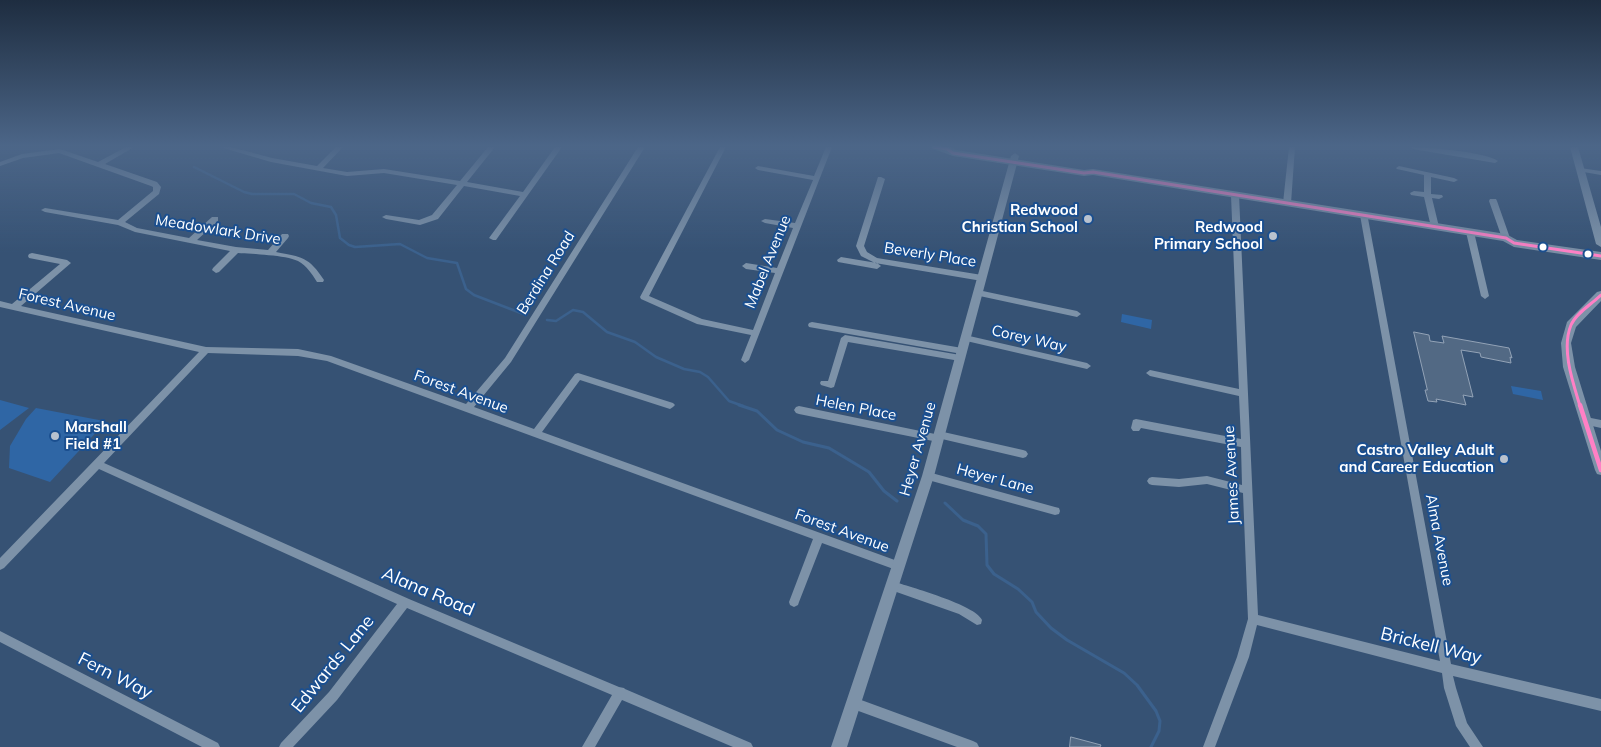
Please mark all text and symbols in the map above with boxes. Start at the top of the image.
place label: Redwood Christian School [961,201,1078,236]
street label: Meadowlark Drive [154,211,282,249]
street label: Mabel Avenue [741,213,795,311]
marker: Redwood Christian School [1082,213,1094,225]
place label: Redwood Primary School [1154,218,1263,253]
street label: Berdina Road [513,228,579,318]
marker: Redwood Primary School [1267,230,1279,242]
street label: Beverly Place [883,239,977,271]
unlabelled marker [1538,242,1548,252]
unlabelled marker [1583,249,1593,259]
street label: Forest Avenue [17,285,117,325]
street label: Corey Way [990,322,1068,356]
street label: Forest Avenue [411,367,511,417]
street label: Helen Place [814,391,898,425]
street label: Heyer Avenue [896,400,940,498]
place label: Marshall Field #1 [65,418,127,453]
street label: James Avenue [1220,425,1244,525]
marker: Marshall Field #1 [49,430,61,442]
place label: Castro Valley Adult and Career Education [1339,441,1494,476]
marker: Castro Valley Adult and Career Education [1498,453,1510,465]
street label: Heyer Lane [954,460,1036,498]
street label: Alma Avenue [1421,493,1457,587]
street label: Forest Avenue [792,506,892,556]
street label: Alana Road [378,563,478,621]
street label: Edwards Lane [287,611,379,717]
street label: Brickell Way [1378,623,1484,669]
street label: Fern Way [74,648,156,704]

